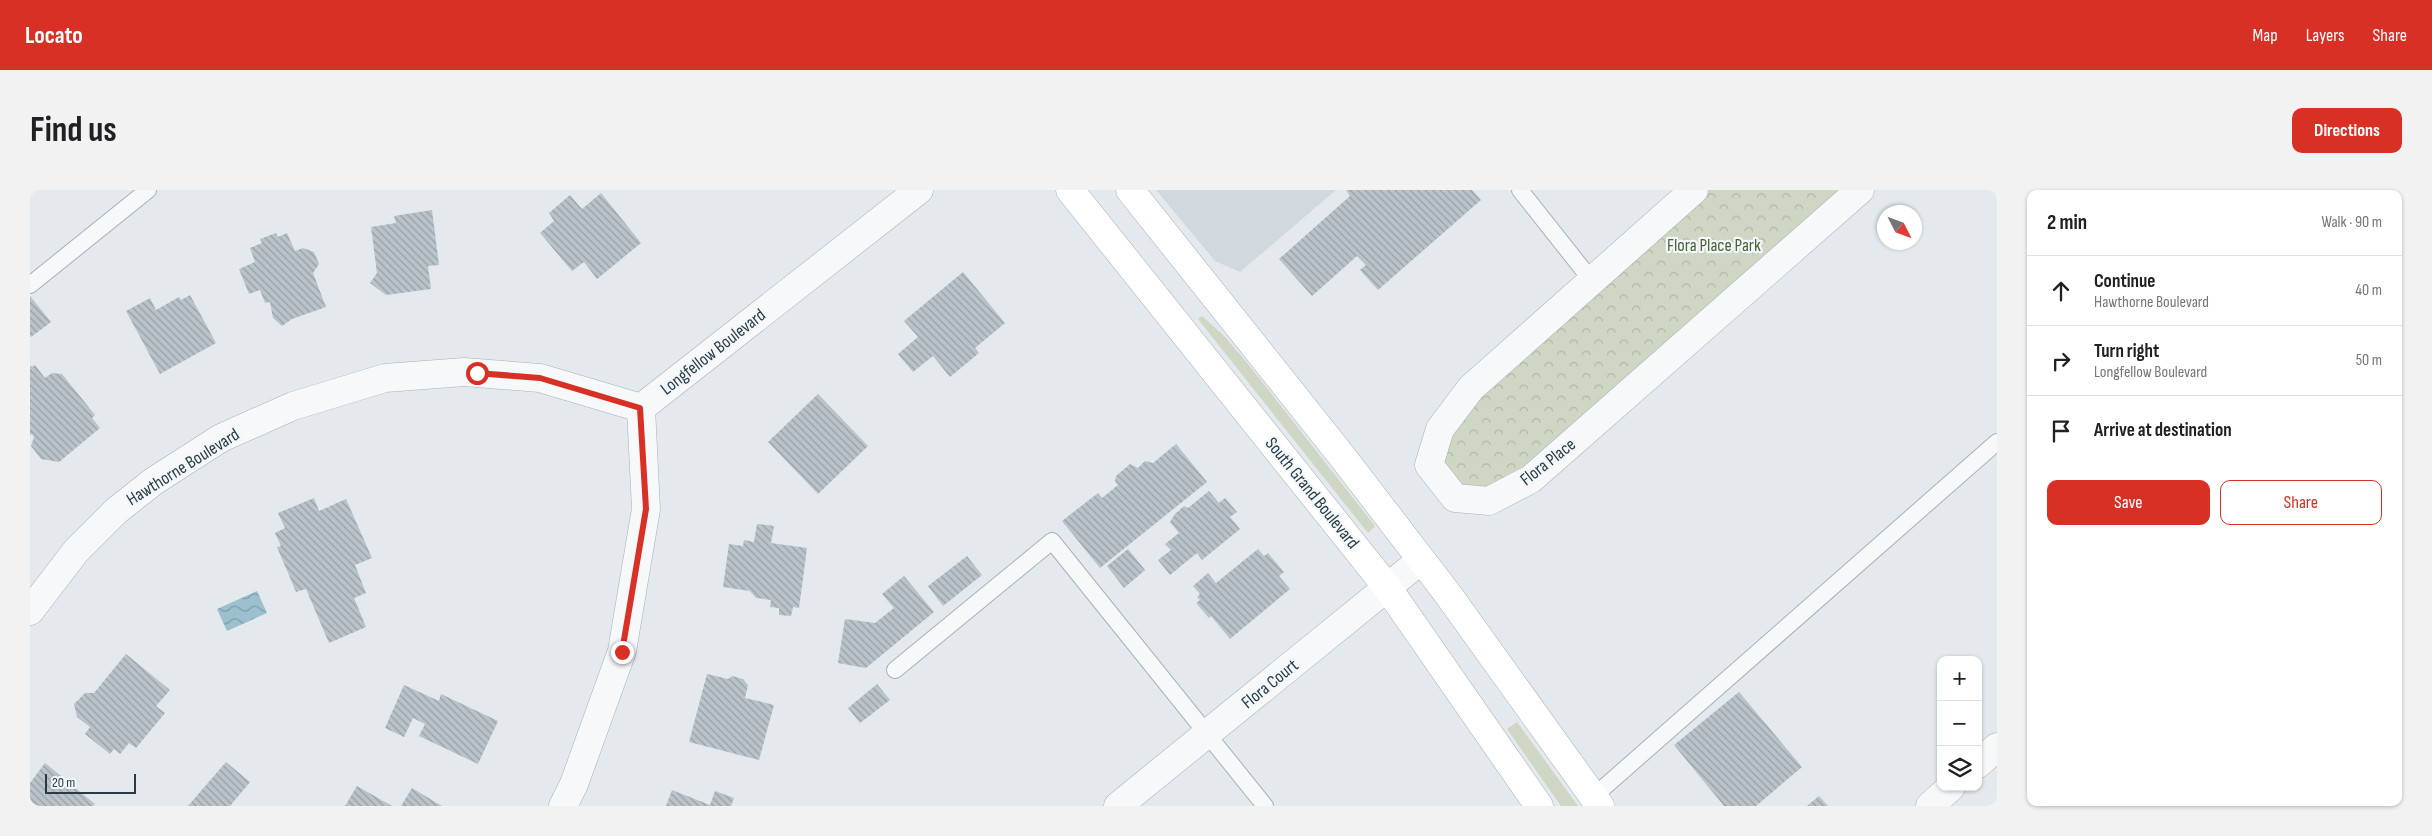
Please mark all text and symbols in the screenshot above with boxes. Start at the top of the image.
text: Locato [25,21,83,50]
text: Map [2253,25,2278,46]
text: Layers [2306,25,2345,46]
text: Share [2373,25,2407,46]
button: Directions [2292,108,2402,153]
text: Find us [30,109,117,152]
north arrow [1877,205,1922,250]
text: 2 min [2047,210,2087,235]
text: Walk · 90 m [2321,213,2382,232]
park label: Flora Place Park [1667,235,1761,256]
text: Continue [2094,270,2155,293]
icon: ahead [2047,277,2075,305]
text: 40 m [2355,281,2382,300]
text: Hawthorne Boulevard [2094,293,2209,312]
street label: Longfellow Boulevard [656,305,770,399]
text: Turn right [2094,340,2159,363]
icon: right [2047,347,2075,375]
text: 50 m [2356,351,2382,370]
route start [466,362,489,385]
text: Longfellow Boulevard [2094,363,2207,382]
icon: arrive [2047,417,2075,445]
text: Arrive at destination [2094,419,2232,442]
street label: Hawthorne Boulevard [123,424,243,510]
street label: South Grand Boulevard [1261,433,1363,553]
street label: Flora Place [1516,434,1580,490]
button: Save [2047,480,2210,525]
button: Share [2220,480,2382,525]
route end [611,641,634,664]
street label: Flora Court [1237,655,1303,713]
map controls [1937,656,1982,791]
button: + [1937,656,1982,701]
button: − [1937,701,1982,746]
button: layers [1937,746,1982,791]
scale bar [45,771,136,794]
text: 20 m [52,774,75,791]

